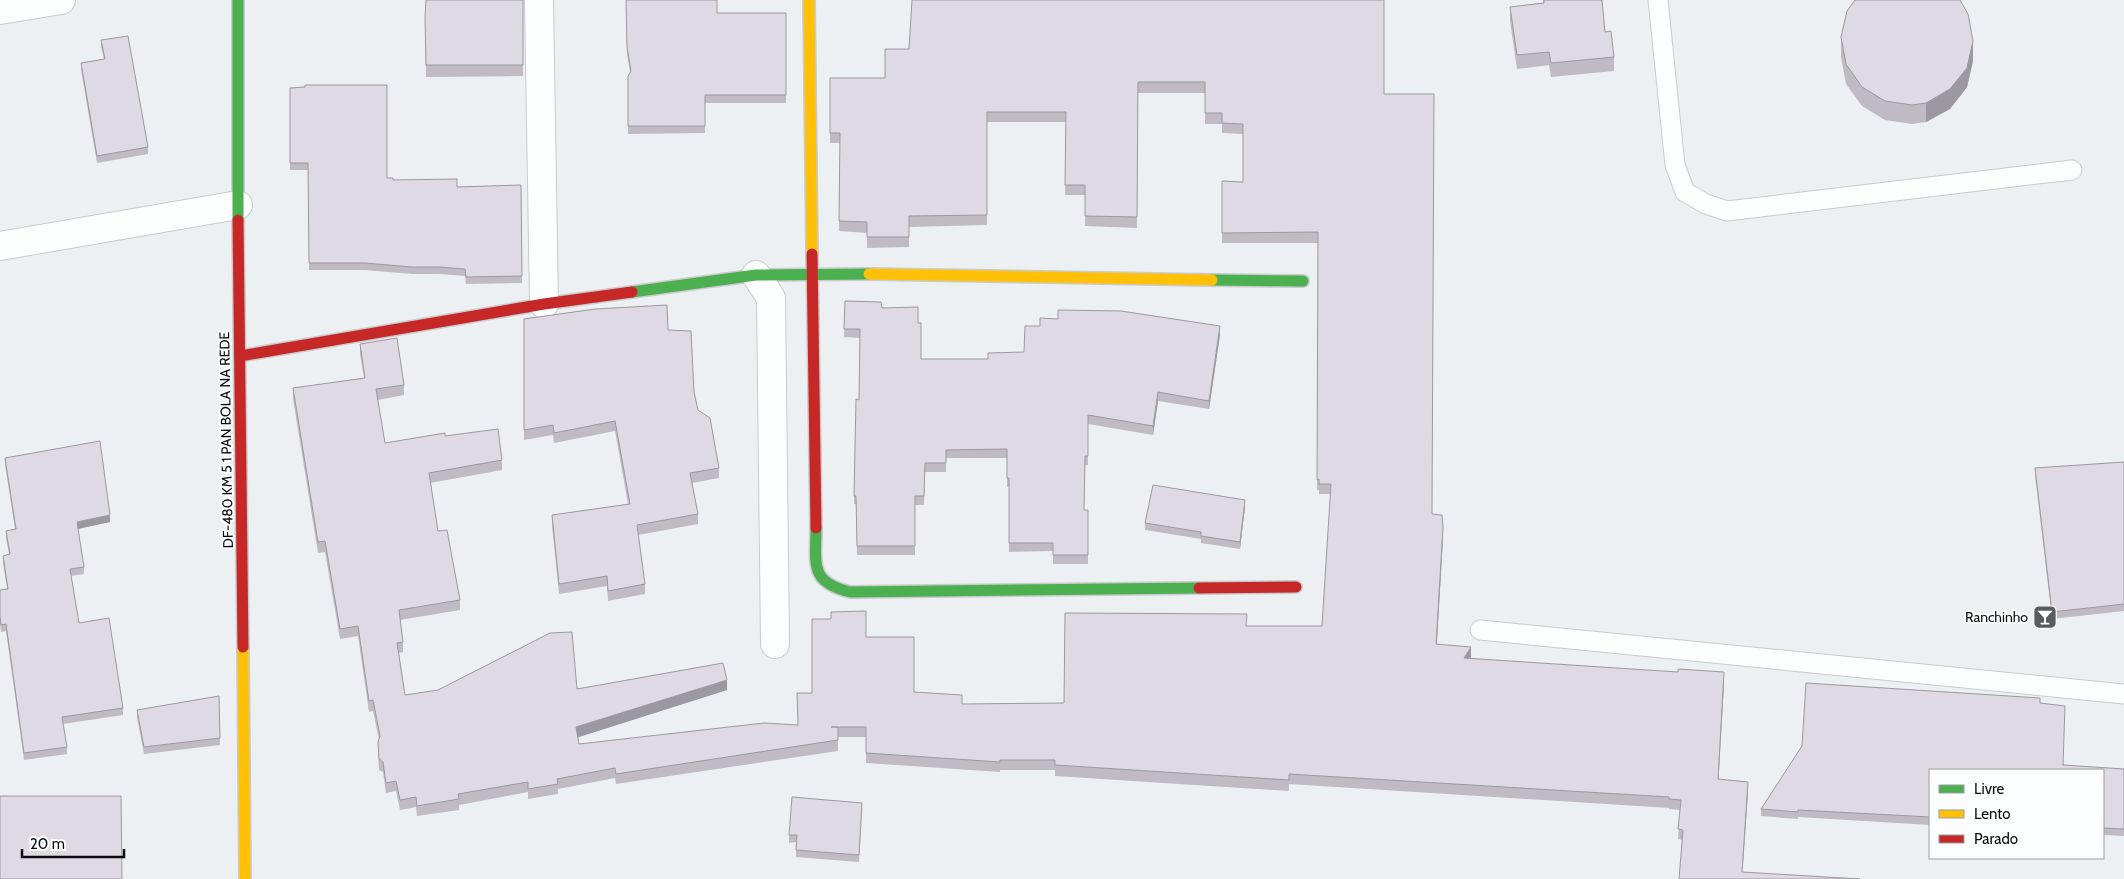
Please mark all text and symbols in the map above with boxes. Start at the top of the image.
street label: DF-480 KM 5 1 PAN BOLA NA REDE [215,331,237,548]
bar icon: Ranchinho [2032,604,2058,630]
place label: Ranchinho [1965,608,2028,626]
legend [1929,769,2104,859]
text: Livre [1974,780,2005,798]
text: Lento [1974,805,2011,823]
scale bar [22,826,125,858]
text: Parado [1974,830,2018,848]
text: 20 m [30,835,65,853]

